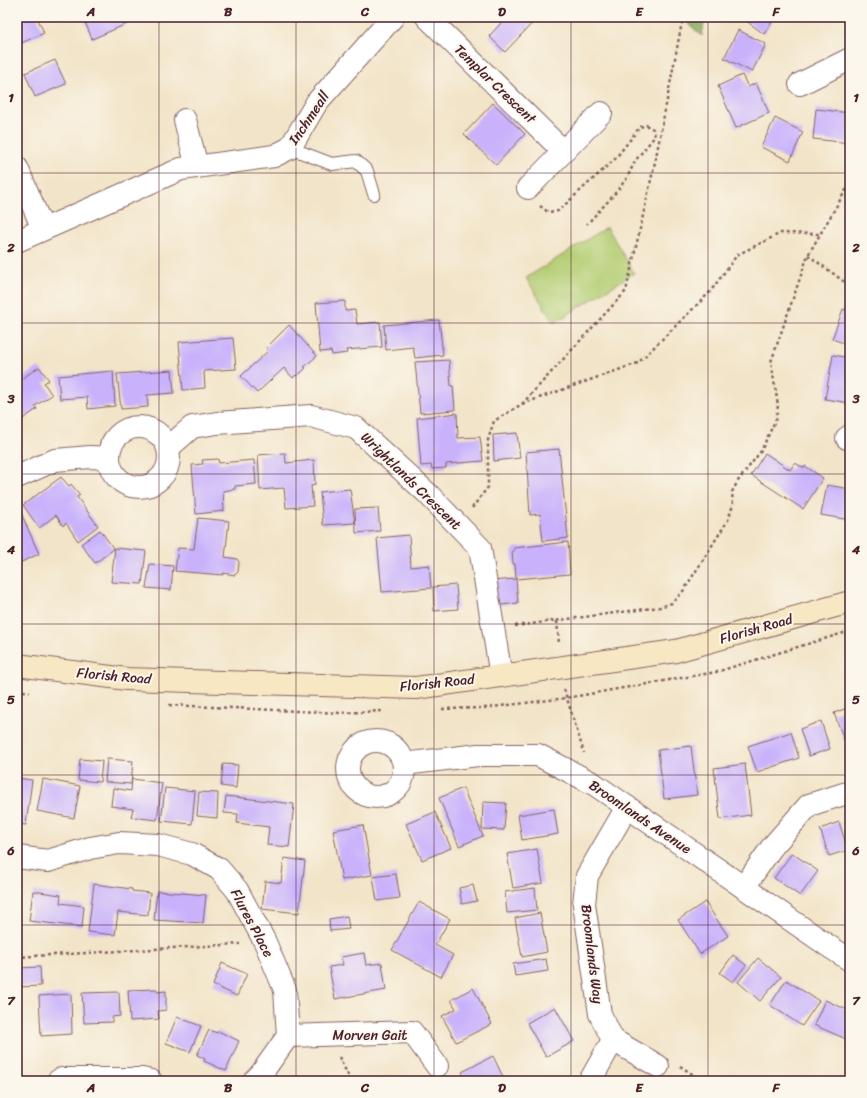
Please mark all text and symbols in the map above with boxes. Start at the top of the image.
text: A [86,0,95,23]
text: B [224,0,233,23]
text: C [360,0,370,23]
text: D [498,0,506,23]
text: E [635,0,644,23]
text: F [771,0,780,23]
street label: Templar Crescent [448,38,543,131]
street label: Inchmeall [281,85,337,151]
text: 1 [8,86,14,109]
text: 1 [853,86,859,109]
text: 2 [6,236,15,259]
text: 2 [851,236,860,259]
text: 3 [6,387,15,410]
text: 3 [851,387,860,410]
street label: Wrightlands Crescent [354,426,468,536]
text: 4 [6,538,16,561]
text: 4 [851,538,861,561]
street label: Florish Road [717,606,797,651]
street label: Florish Road [76,660,154,692]
street label: Florish Road [398,666,477,699]
text: 5 [7,688,15,711]
text: 5 [852,688,860,711]
street label: Broomlands Avenue [583,773,697,861]
text: 6 [6,839,15,862]
text: 6 [851,839,860,862]
street label: Flures Place [223,884,281,962]
street label: Broomlands Way [574,903,611,1006]
text: 7 [7,989,16,1012]
text: 7 [852,989,861,1012]
street label: Morven Gait [333,1023,407,1048]
text: A [86,1076,95,1098]
text: B [224,1076,233,1098]
text: C [360,1076,370,1098]
text: D [498,1076,506,1098]
text: E [635,1076,644,1098]
text: F [771,1076,780,1098]

